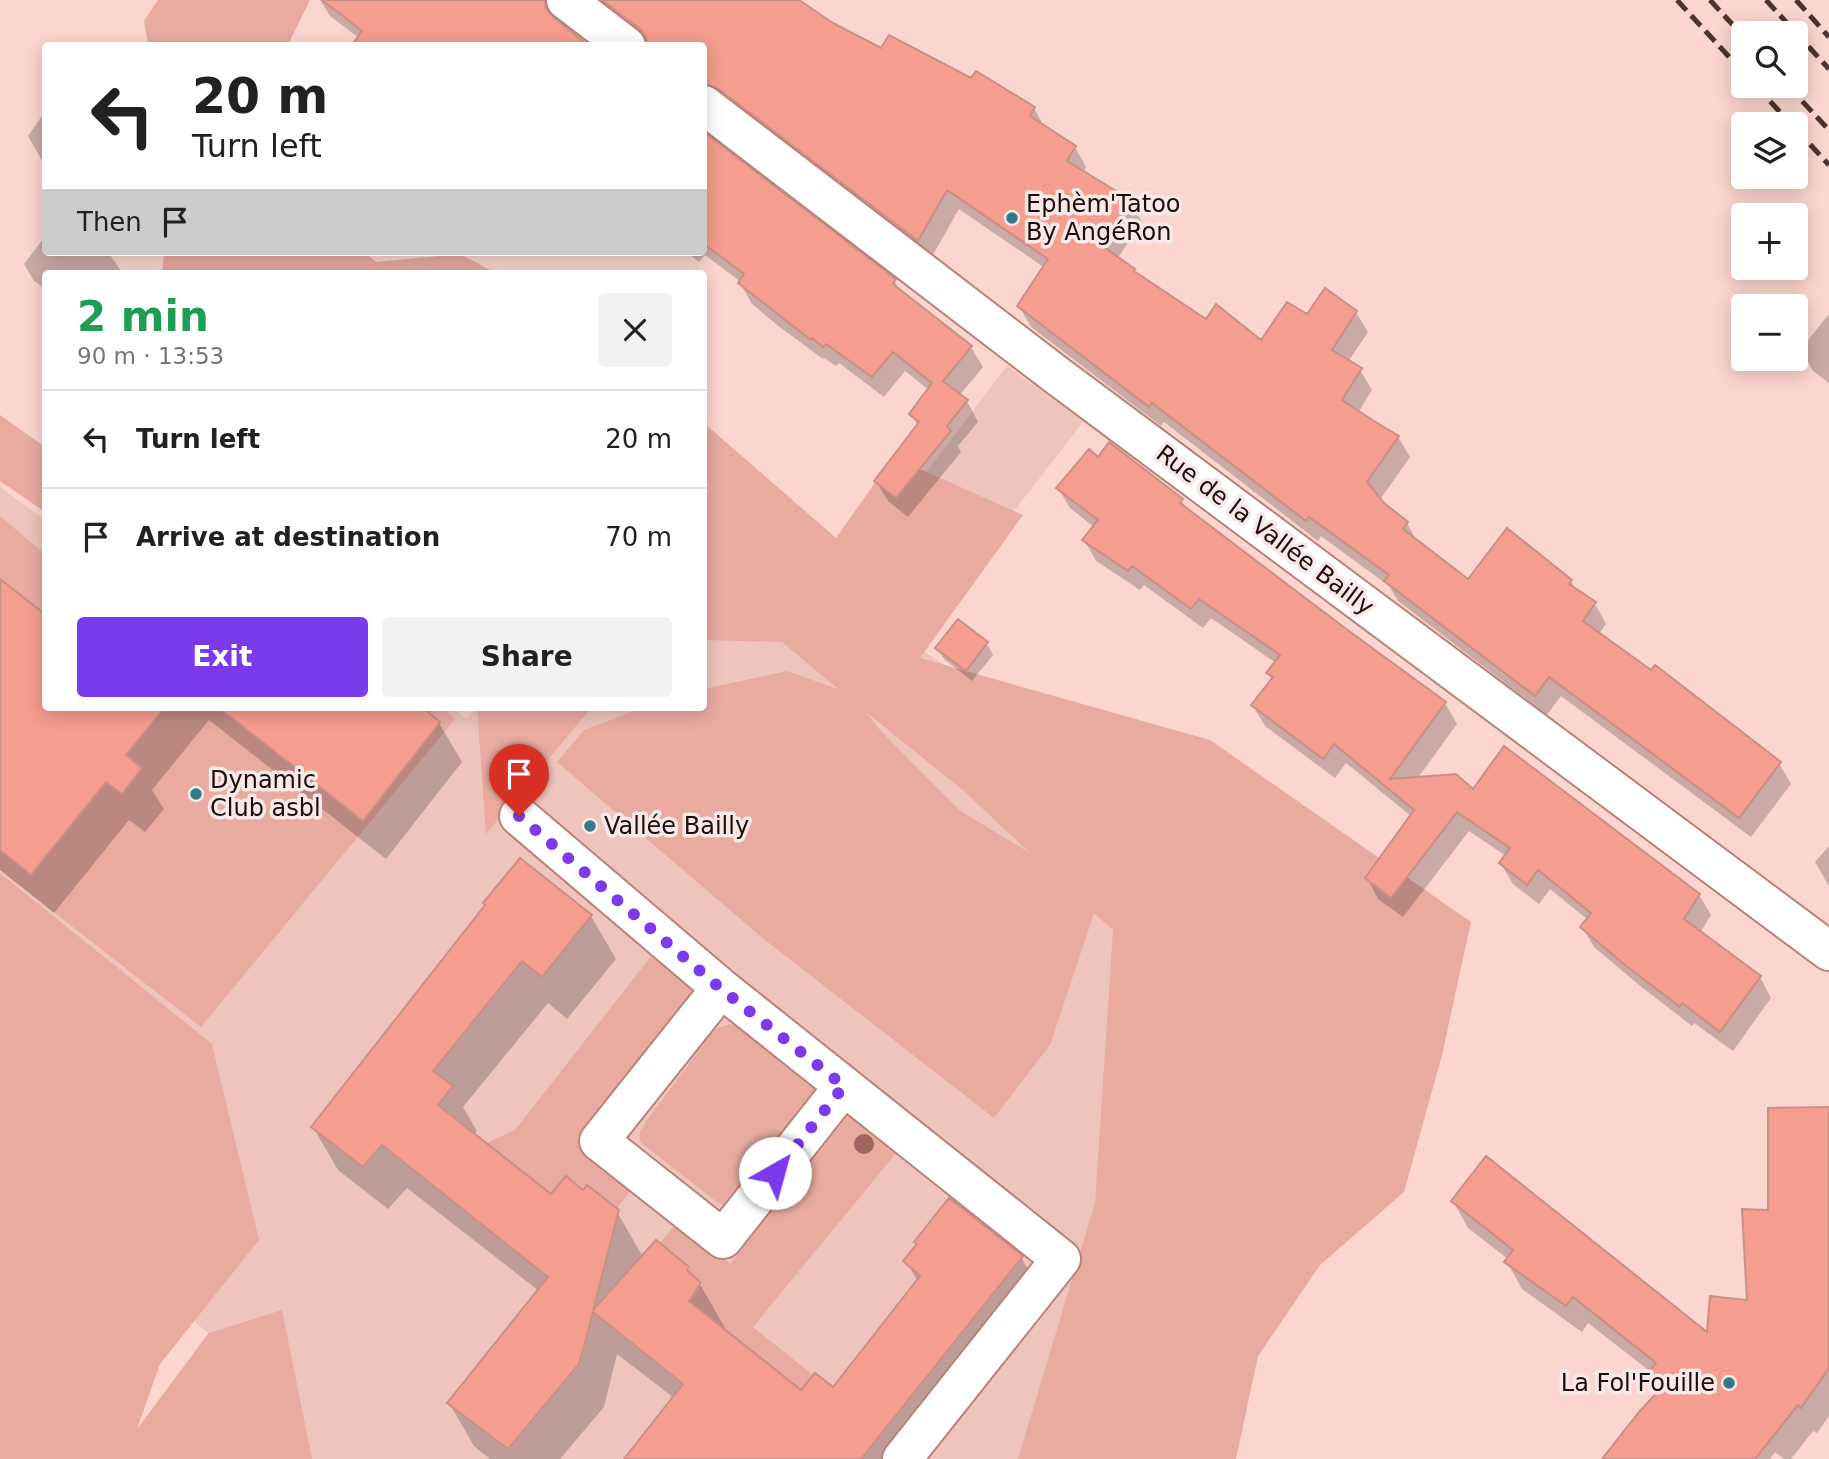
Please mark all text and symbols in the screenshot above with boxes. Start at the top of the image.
map controls [1731,21,1808,371]
button: search [1731,21,1808,98]
text: 20 m [192,68,328,125]
icon: left [77,70,168,161]
button: layers [1731,112,1808,189]
text: Turn left [192,127,322,165]
place label: Ephèm'Tatoo By AngéRon [1026,190,1181,246]
icon: arrive [156,203,194,241]
button: + [1731,203,1808,280]
text: Then [77,207,142,237]
marker: Ephèm'Tatoo By AngéRon [1004,210,1020,226]
text: 2 min [77,292,209,341]
button: close [598,293,672,367]
button: − [1731,294,1808,371]
text: 90 m · 13:53 [77,343,224,369]
icon: left [77,420,115,458]
text: Turn left [136,424,260,454]
text: 20 m [605,424,672,454]
street label: Rue de la Vallée Bailly [1151,439,1379,621]
icon: arrive [77,518,115,556]
text: Arrive at destination [136,522,440,552]
text: 70 m [605,522,672,552]
button: Exit [77,617,368,697]
button: Share [382,617,672,697]
pin [489,744,549,816]
icon: arrive [500,755,538,793]
place label: Dynamic Club asbl [210,766,321,822]
marker: Dynamic Club asbl [188,786,204,802]
place label: Vallée Bailly [604,812,749,840]
marker: Vallée Bailly [582,818,598,834]
position arrow [738,1136,812,1210]
place label: La Fol'Fouille [1561,1369,1715,1397]
marker: La Fol'Fouille [1721,1375,1737,1391]

